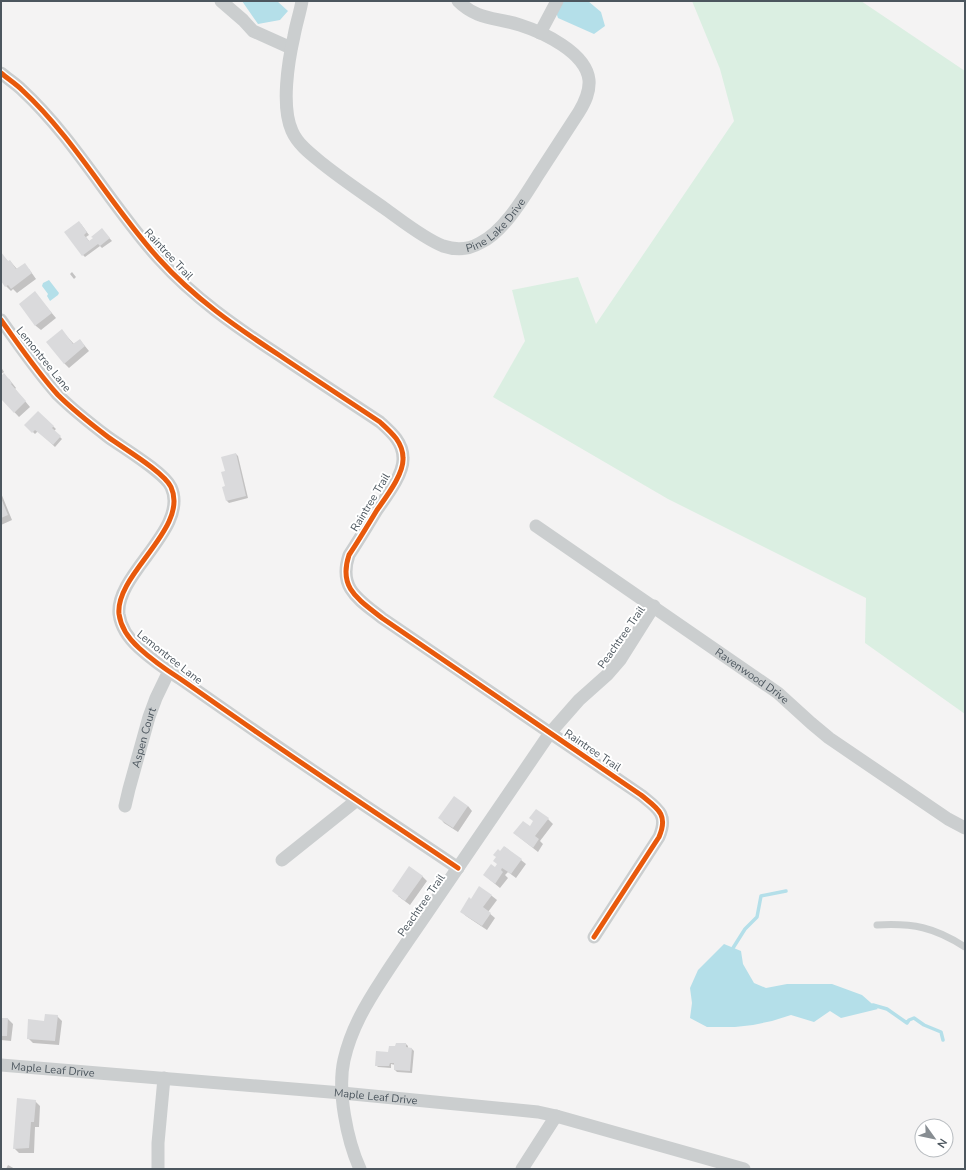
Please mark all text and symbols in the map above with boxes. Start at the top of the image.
street label: Pine Lake Drive [464,195,529,256]
street label: Raintree Trail [141,225,197,284]
street label: Lemontree Lane [13,324,75,395]
street label: Raintree Trail [347,470,394,534]
street label: Peachtree Trail [594,602,649,672]
street label: Lemontree Lane [134,627,206,688]
street label: Ravenwood Drive [712,645,792,708]
street label: Aspen Court [128,705,160,769]
street label: Raintree Trail [561,726,625,775]
street label: Peachtree Trail [394,870,449,940]
street label: Maple Leaf Drive [10,1059,95,1081]
street label: Maple Leaf Drive [333,1085,418,1108]
north arrow [914,1118,954,1158]
text: N [933,1136,950,1151]

